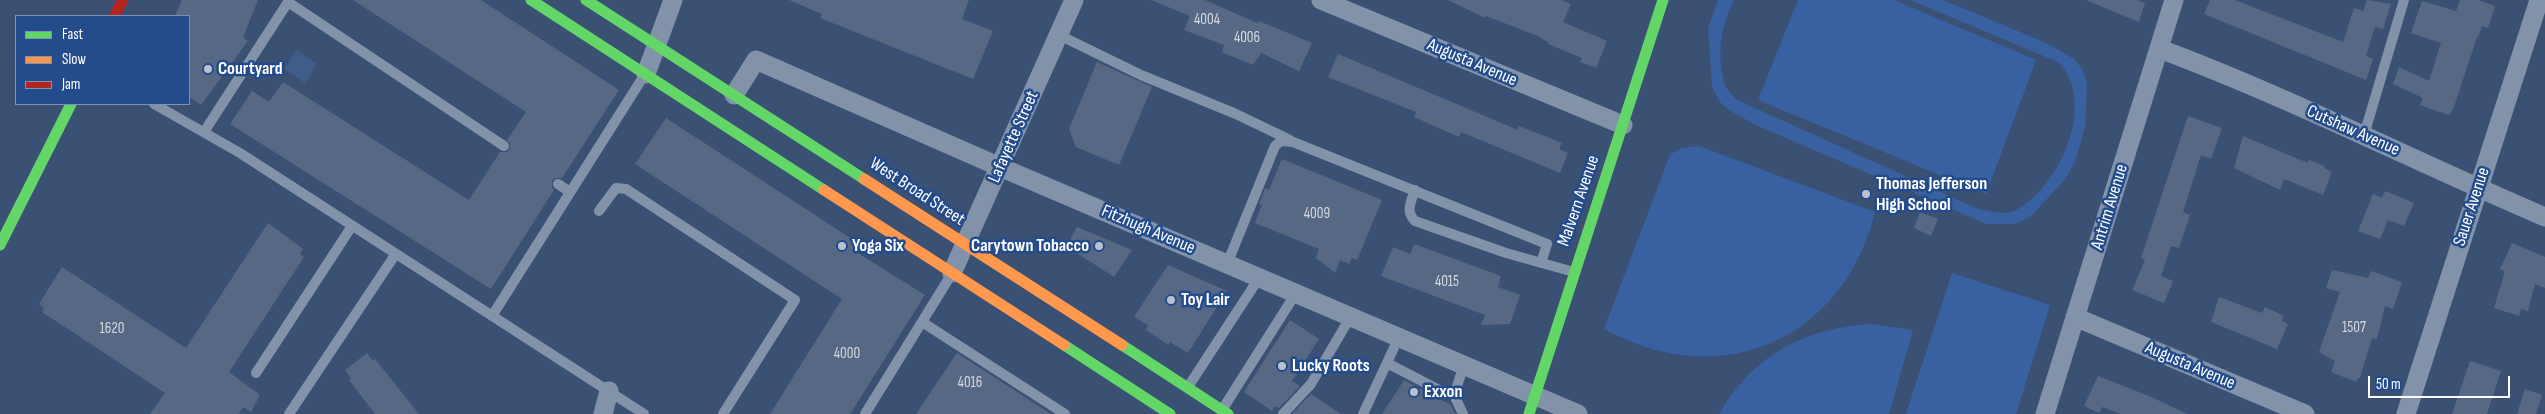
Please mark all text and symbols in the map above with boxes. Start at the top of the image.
house number: 4004 [1194,11,1220,29]
legend [15,15,190,105]
text: Fast [62,25,83,44]
house number: 4006 [1234,29,1260,47]
street label: Augusta Avenue [1424,34,1520,92]
text: Slow [62,50,86,69]
place label: Courtyard [218,58,283,80]
marker: Courtyard [202,63,214,75]
text: Jam [62,75,80,94]
street label: Lafayette Street [984,88,1044,186]
street label: Cutshaw Avenue [2303,101,2403,161]
street label: West Broad Street [865,153,969,231]
street label: Malvern Avenue [1553,153,1605,249]
street label: Antrim Avenue [2087,162,2133,252]
street label: Sauer Avenue [2449,165,2495,249]
place label: Thomas Jefferson High School [1876,173,1987,215]
marker: Thomas Jefferson High School [1860,188,1872,200]
street label: Fitzhugh Avenue [1098,201,1198,259]
house number: 4009 [1304,205,1330,223]
place label: Yoga Six [852,235,904,257]
place label: Carytown Tobacco [971,235,1089,257]
marker: Yoga Six [836,240,848,252]
marker: Carytown Tobacco [1093,240,1105,252]
house number: 4015 [1435,273,1459,291]
place label: Toy Lair [1181,289,1230,311]
marker: Toy Lair [1165,294,1177,306]
house number: 1507 [2342,319,2366,337]
house number: 1620 [100,320,124,338]
street label: Augusta Avenue [2142,337,2238,395]
house number: 4000 [834,345,860,363]
place label: Lucky Roots [1292,355,1370,377]
marker: Lucky Roots [1276,360,1288,372]
scale bar [2370,366,2512,398]
house number: 4016 [958,374,982,392]
text: 50 m [2376,375,2401,394]
place label: Exxon [1424,381,1462,403]
marker: Exxon [1408,386,1420,398]

